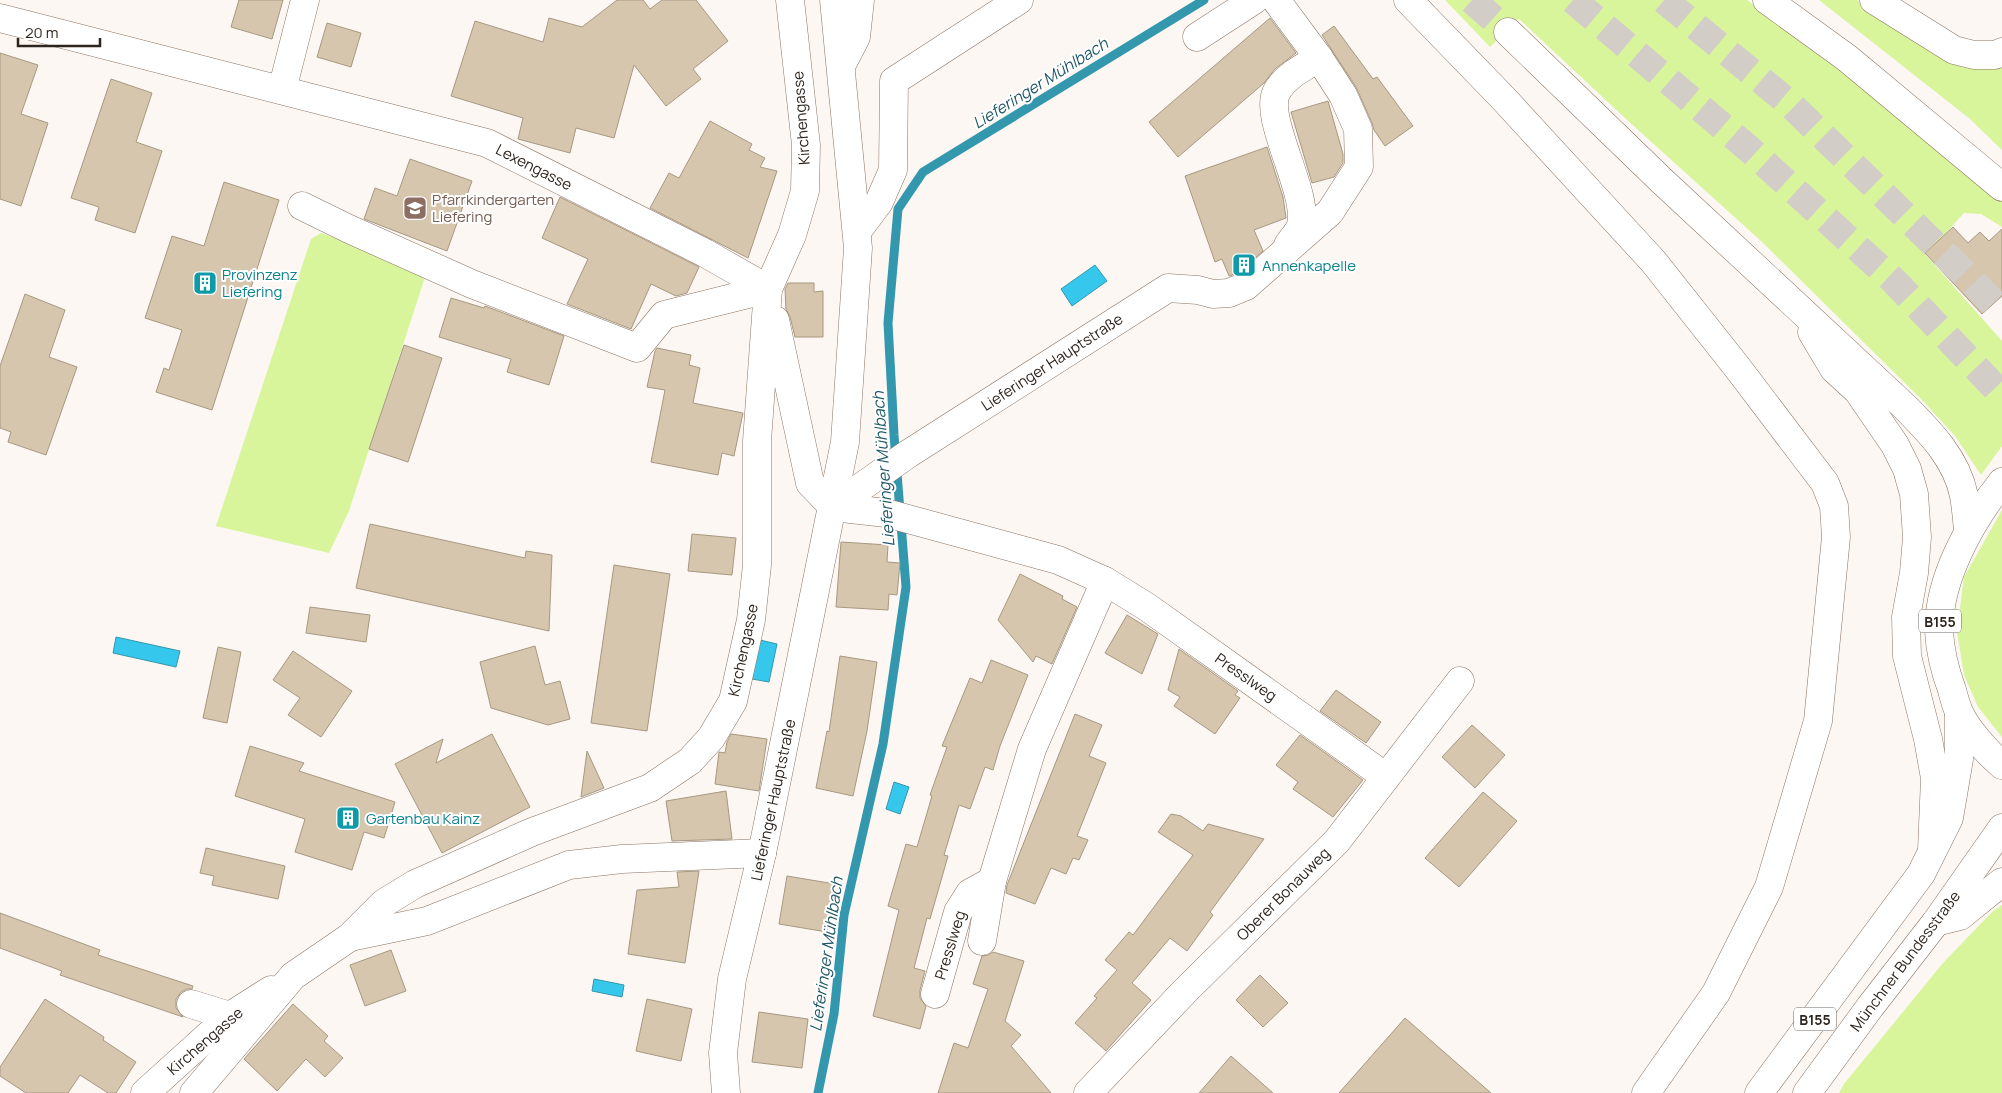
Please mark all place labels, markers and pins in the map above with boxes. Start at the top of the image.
place label: Pfarrkindergarten Liefering [432,189,554,227]
school or university icon: Pfarrkindergarten Liefering [402,195,428,221]
building icon: Annenkapelle [1231,252,1257,278]
place label: Annenkapelle [1262,255,1356,276]
place label: Provinzenz Liefering [222,264,298,302]
building icon: Provinzenz Liefering [192,270,218,296]
building icon: Gartenbau Kainz [335,805,361,831]
place label: Gartenbau Kainz [366,808,480,829]

